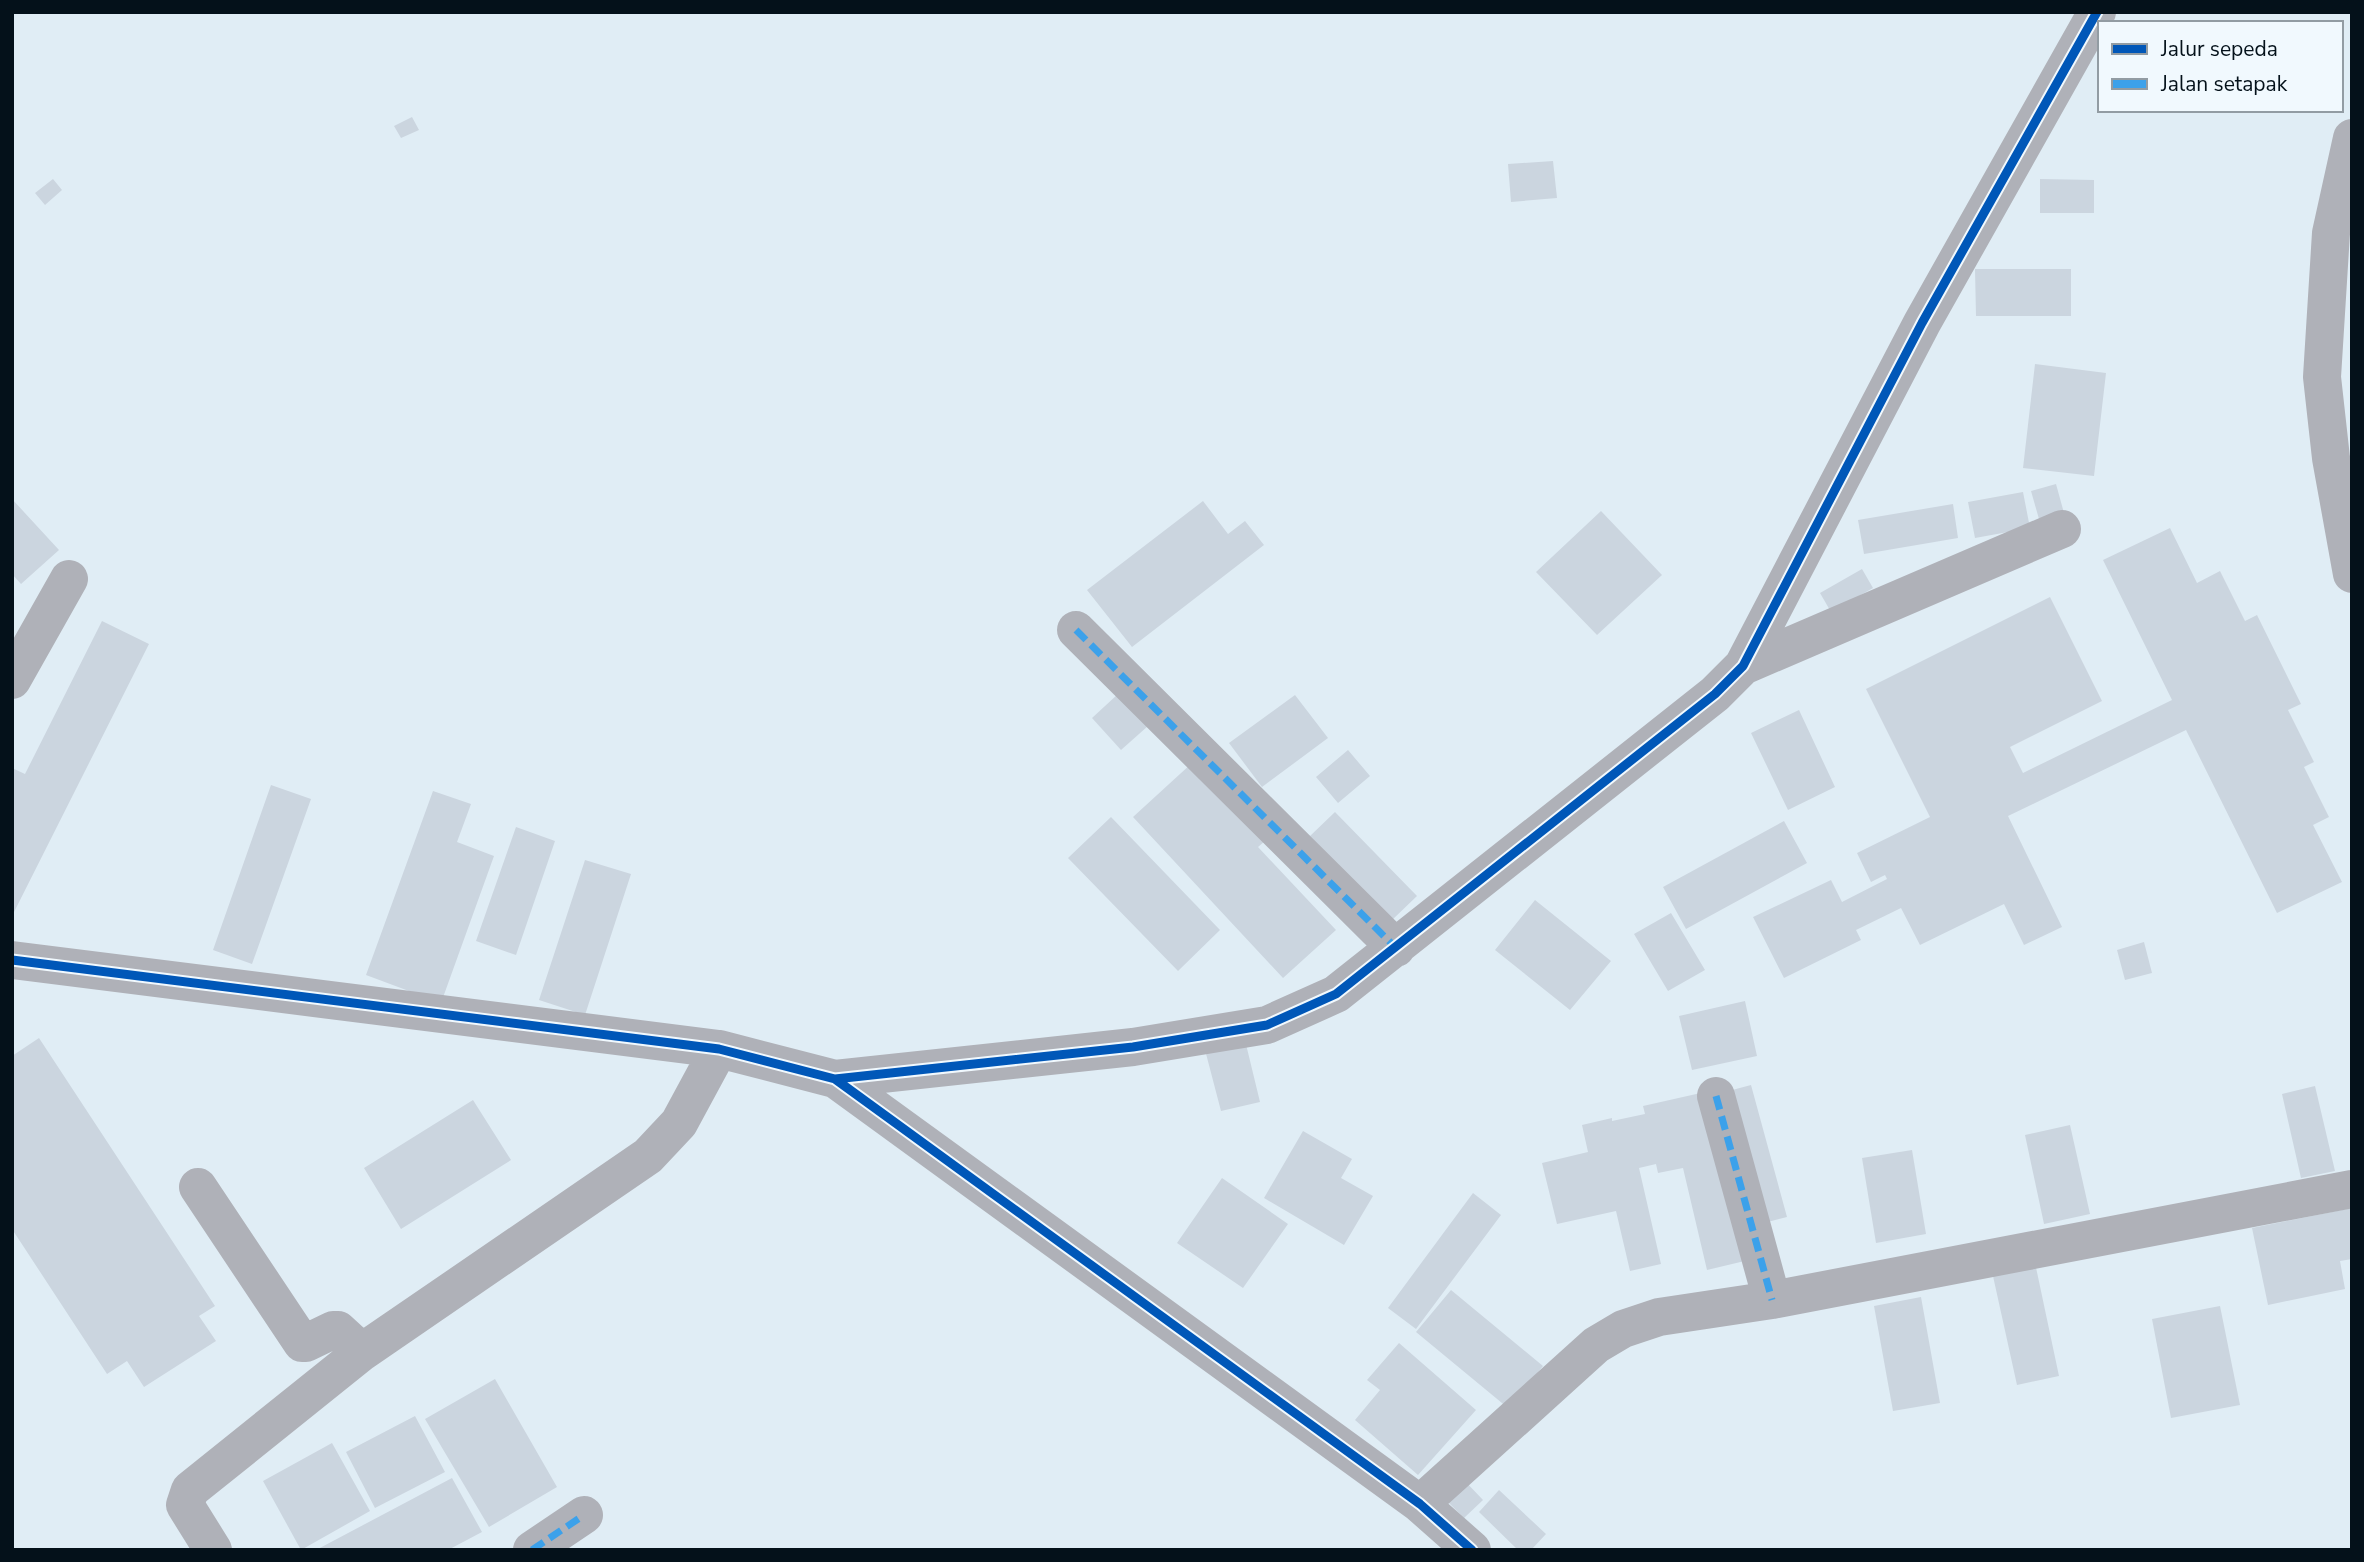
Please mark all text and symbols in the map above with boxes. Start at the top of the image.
legend [2098,21,2343,112]
text: Jalur sepeda [2160,35,2278,63]
text: Jalan setapak [2160,70,2288,98]

